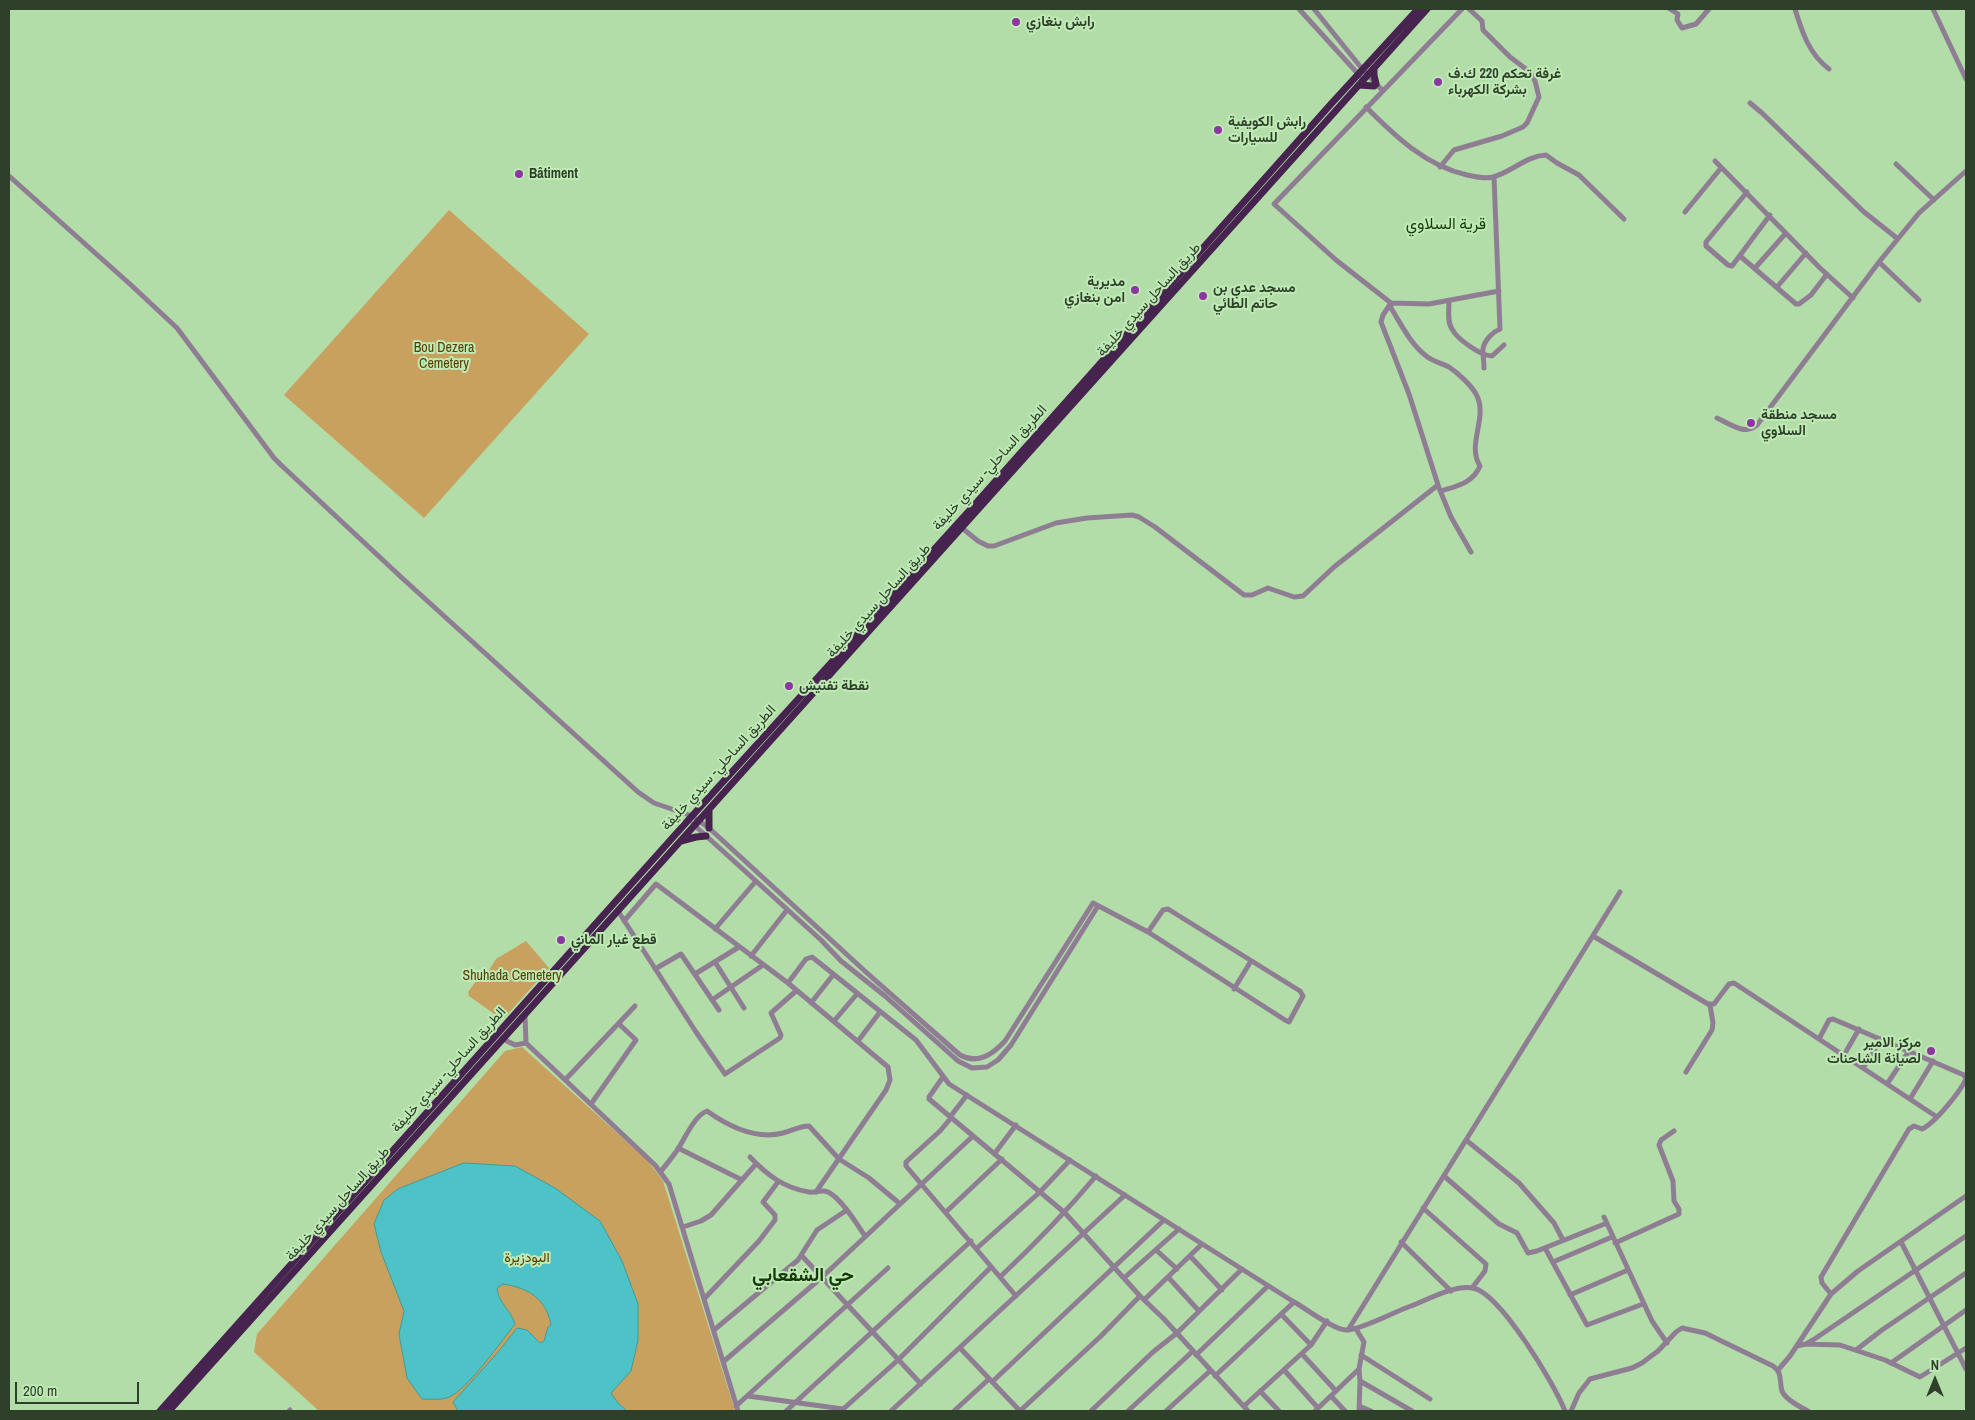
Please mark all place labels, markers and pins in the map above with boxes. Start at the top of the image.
place label: رابش بنغازي [1026,14,1095,30]
marker: رابش بنغازي [1010,16,1022,28]
place label: غرفة تحكم 220 ك.ف بشركة الكهرباء [1448,66,1561,98]
marker: غرفة تحكم 220 ك.ف بشركة الكهرباء [1432,76,1444,88]
place label: رابش الكويفية للسيارات [1228,114,1306,146]
marker: رابش الكويفية للسيارات [1212,124,1224,136]
place label: Bâtiment [529,166,578,182]
marker: Bâtiment [513,168,525,180]
place label: مديرية امن بنغازي [1064,274,1125,306]
place label: مسجد عدي بن حاتم الطائي [1213,280,1296,312]
marker: مديرية امن بنغازي [1129,284,1141,296]
marker: مسجد عدي بن حاتم الطائي [1197,290,1209,302]
place label: مسجد منطقة السلاوي [1761,407,1837,440]
marker: مسجد منطقة السلاوي [1745,417,1757,429]
place label: نقطة تفتيش [799,678,869,694]
marker: نقطة تفتيش [783,680,795,692]
place label: قطع غيار الماني [571,932,656,948]
marker: قطع غيار الماني [555,934,567,946]
place label: مركز الامير لصيانة الشاحنات [1827,1035,1921,1068]
marker: مركز الامير لصيانة الشاحنات [1925,1045,1937,1057]

